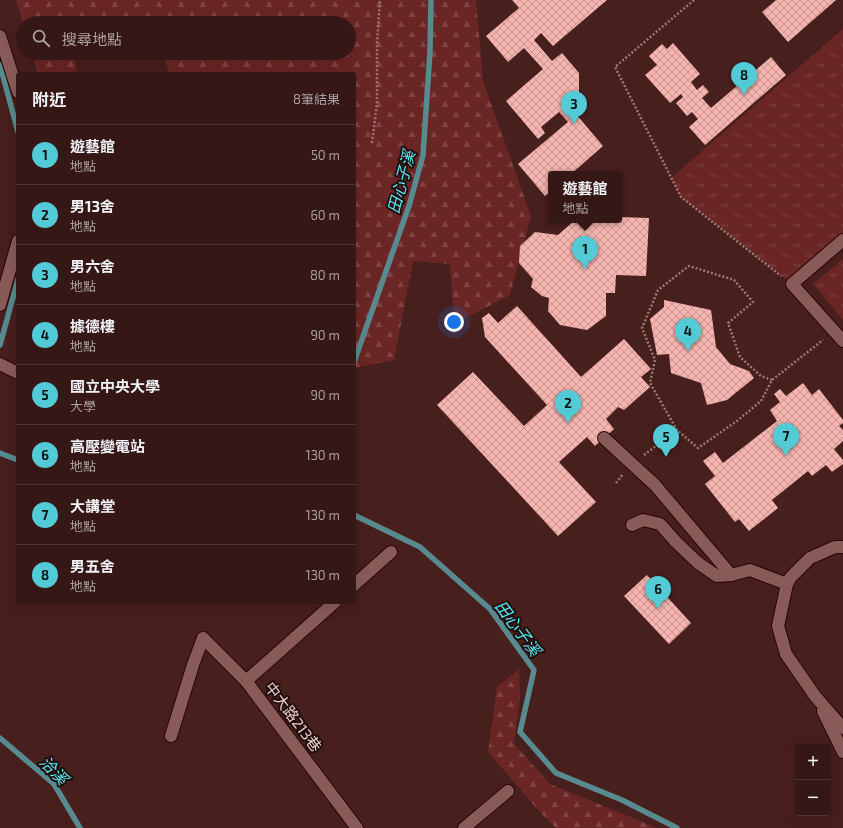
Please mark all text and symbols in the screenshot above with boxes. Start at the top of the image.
search box [16,16,356,60]
icon: search [30,27,52,49]
text: 搜尋地點 [62,30,122,48]
pin: 8 [731,62,757,95]
text: 附近 [32,89,66,109]
text: 8筆結果 [293,91,340,107]
pin: 3 [561,91,587,124]
text: 遊藝館 [70,137,115,155]
text: 1 [42,147,48,163]
text: 50 m [311,147,340,163]
water label: 田心子溪 [383,147,418,215]
text: 地點 [70,158,96,174]
popup [548,171,622,223]
text: 遊藝館 [562,179,608,197]
text: 男13舍 [70,197,115,215]
text: 地點 [562,200,589,216]
text: 2 [41,207,49,223]
text: 60 m [310,207,340,223]
text: 地點 [70,218,96,234]
pin: 1 [572,236,598,269]
text: 男六舍 [70,257,115,275]
text: 3 [41,267,49,283]
text: 80 m [310,267,340,283]
text: 地點 [70,278,96,294]
your location [444,312,464,332]
text: 據德樓 [70,317,115,335]
pin: 4 [675,318,701,351]
text: 4 [41,327,49,343]
text: 90 m [310,327,340,343]
text: 地點 [70,338,96,354]
text: 國立中央大學 [70,377,160,395]
text: 5 [41,387,49,403]
text: 90 m [310,387,340,403]
pin: 2 [555,390,581,423]
text: 大學 [70,398,96,414]
pin: 7 [773,423,799,456]
pin: 5 [653,424,679,457]
text: 高壓變電站 [70,437,145,455]
text: 6 [41,447,49,463]
text: 130 m [305,447,340,463]
text: 地點 [70,458,96,474]
text: 大講堂 [70,497,115,515]
text: 7 [42,507,48,523]
text: 130 m [305,507,340,523]
text: 地點 [70,518,96,534]
text: 男五舍 [70,557,115,575]
text: 8 [41,567,49,583]
text: 130 m [305,567,340,583]
pin: 6 [645,576,671,609]
text: 地點 [70,578,96,594]
water label: 田心子溪 [492,596,546,661]
street label: 中大路213巷 [262,678,326,755]
map controls [795,744,831,816]
button: + [795,744,831,780]
water label: 洽溪 [36,752,74,789]
button: − [795,780,831,816]

